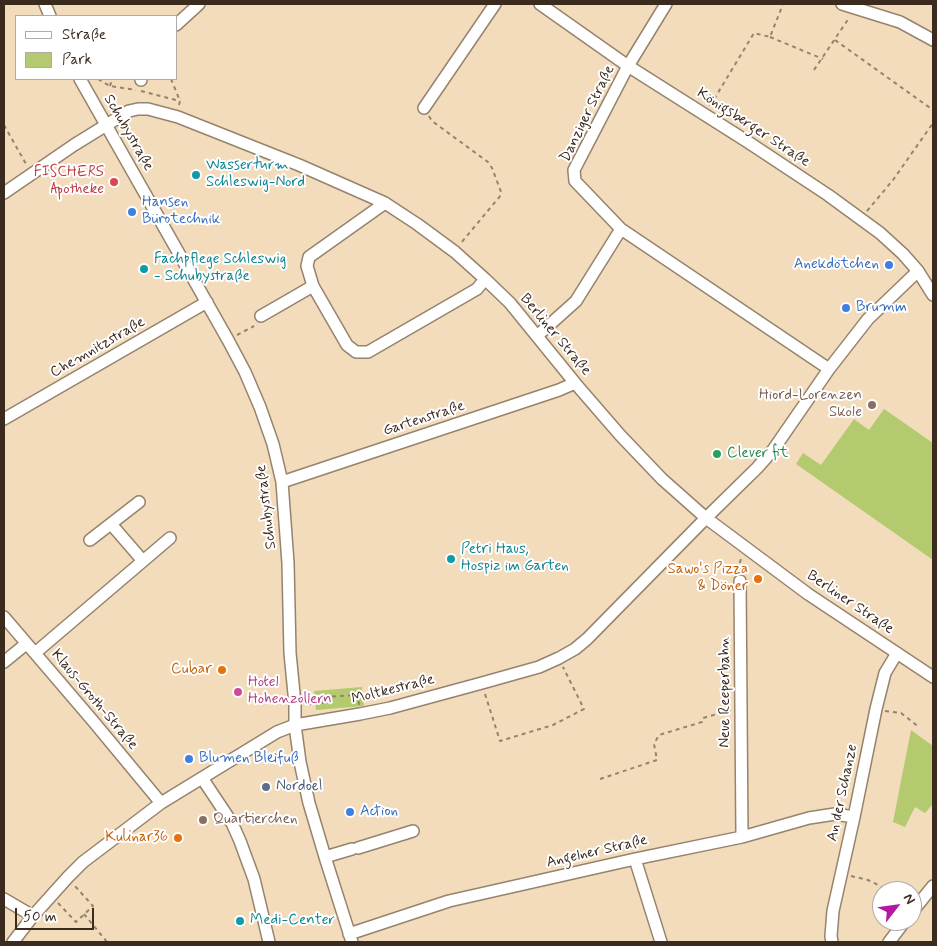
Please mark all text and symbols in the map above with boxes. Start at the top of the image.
legend [15,15,178,80]
text: Straße [62,25,106,45]
text: Park [62,50,92,70]
street label: Danziger Straße [557,63,619,165]
street label: Königsberger Straße [693,85,813,171]
street label: Schubystraße [99,92,157,174]
place label: Wasserturm Schleswig-Nord [206,157,305,192]
place label: FISCHERS Apotheke [34,164,104,199]
marker: Wasserturm Schleswig-Nord [190,169,202,181]
marker: FISCHERS Apotheke [108,176,120,188]
place label: Hansen Bürotechnik [142,194,220,229]
marker: Hansen Bürotechnik [126,206,138,218]
place label: Fachpflege Schleswig - Schubystraße [154,251,286,286]
place label: Anekdötchen [794,256,879,274]
marker: Anekdötchen [883,259,895,271]
marker: Fachpflege Schleswig - Schubystraße [138,263,150,275]
street label: Berliner Straße [516,290,594,380]
place label: Brumm [856,299,907,317]
marker: Brumm [840,302,852,314]
street label: Chemnitzstraße [47,314,149,382]
place label: Hiord-Lorenzen Skole [759,387,862,422]
street label: Gartenstraße [381,397,467,441]
marker: Hiord-Lorenzen Skole [866,399,878,411]
place label: Clever fit [727,445,788,463]
marker: Clever fit [711,448,723,460]
street label: Schubystraße [253,464,281,550]
place label: Petri Haus, Hospiz im Garten [461,541,569,576]
marker: Petri Haus, Hospiz im Garten [445,553,457,565]
place label: Sawo's Pizza & Döner [667,561,748,596]
street label: Berliner Straße [803,567,897,639]
marker: Sawo's Pizza & Döner [752,573,764,585]
street label: Neue Reeperbahn [717,636,735,748]
street label: Klaus-Groth-Straße [47,646,141,754]
place label: Cubar [171,661,212,679]
marker: Cubar [216,664,228,676]
street label: Moltkestraße [350,671,436,709]
place label: Hotel Hohenzollern [248,674,332,709]
marker: Hotel Hohenzollern [232,686,244,698]
street label: An der Schanze [824,743,862,843]
place label: Blumen Bleifuß [199,750,299,768]
marker: Blumen Bleifuß [183,753,195,765]
place label: Nordoel [276,778,323,796]
marker: Nordoel [260,781,272,793]
place label: Action [360,803,398,821]
marker: Action [344,806,356,818]
place label: Quartierchen [213,811,297,829]
marker: Quartierchen [197,814,209,826]
place label: Kulinar36 [105,829,168,847]
marker: Kulinar36 [172,832,184,844]
street label: Angelner Straße [545,832,649,872]
north arrow [872,881,922,931]
text: N [899,890,919,908]
scale bar [18,898,96,930]
text: 50 m [23,907,57,927]
place label: Medi-Center [250,912,335,930]
marker: Medi-Center [234,915,246,927]

